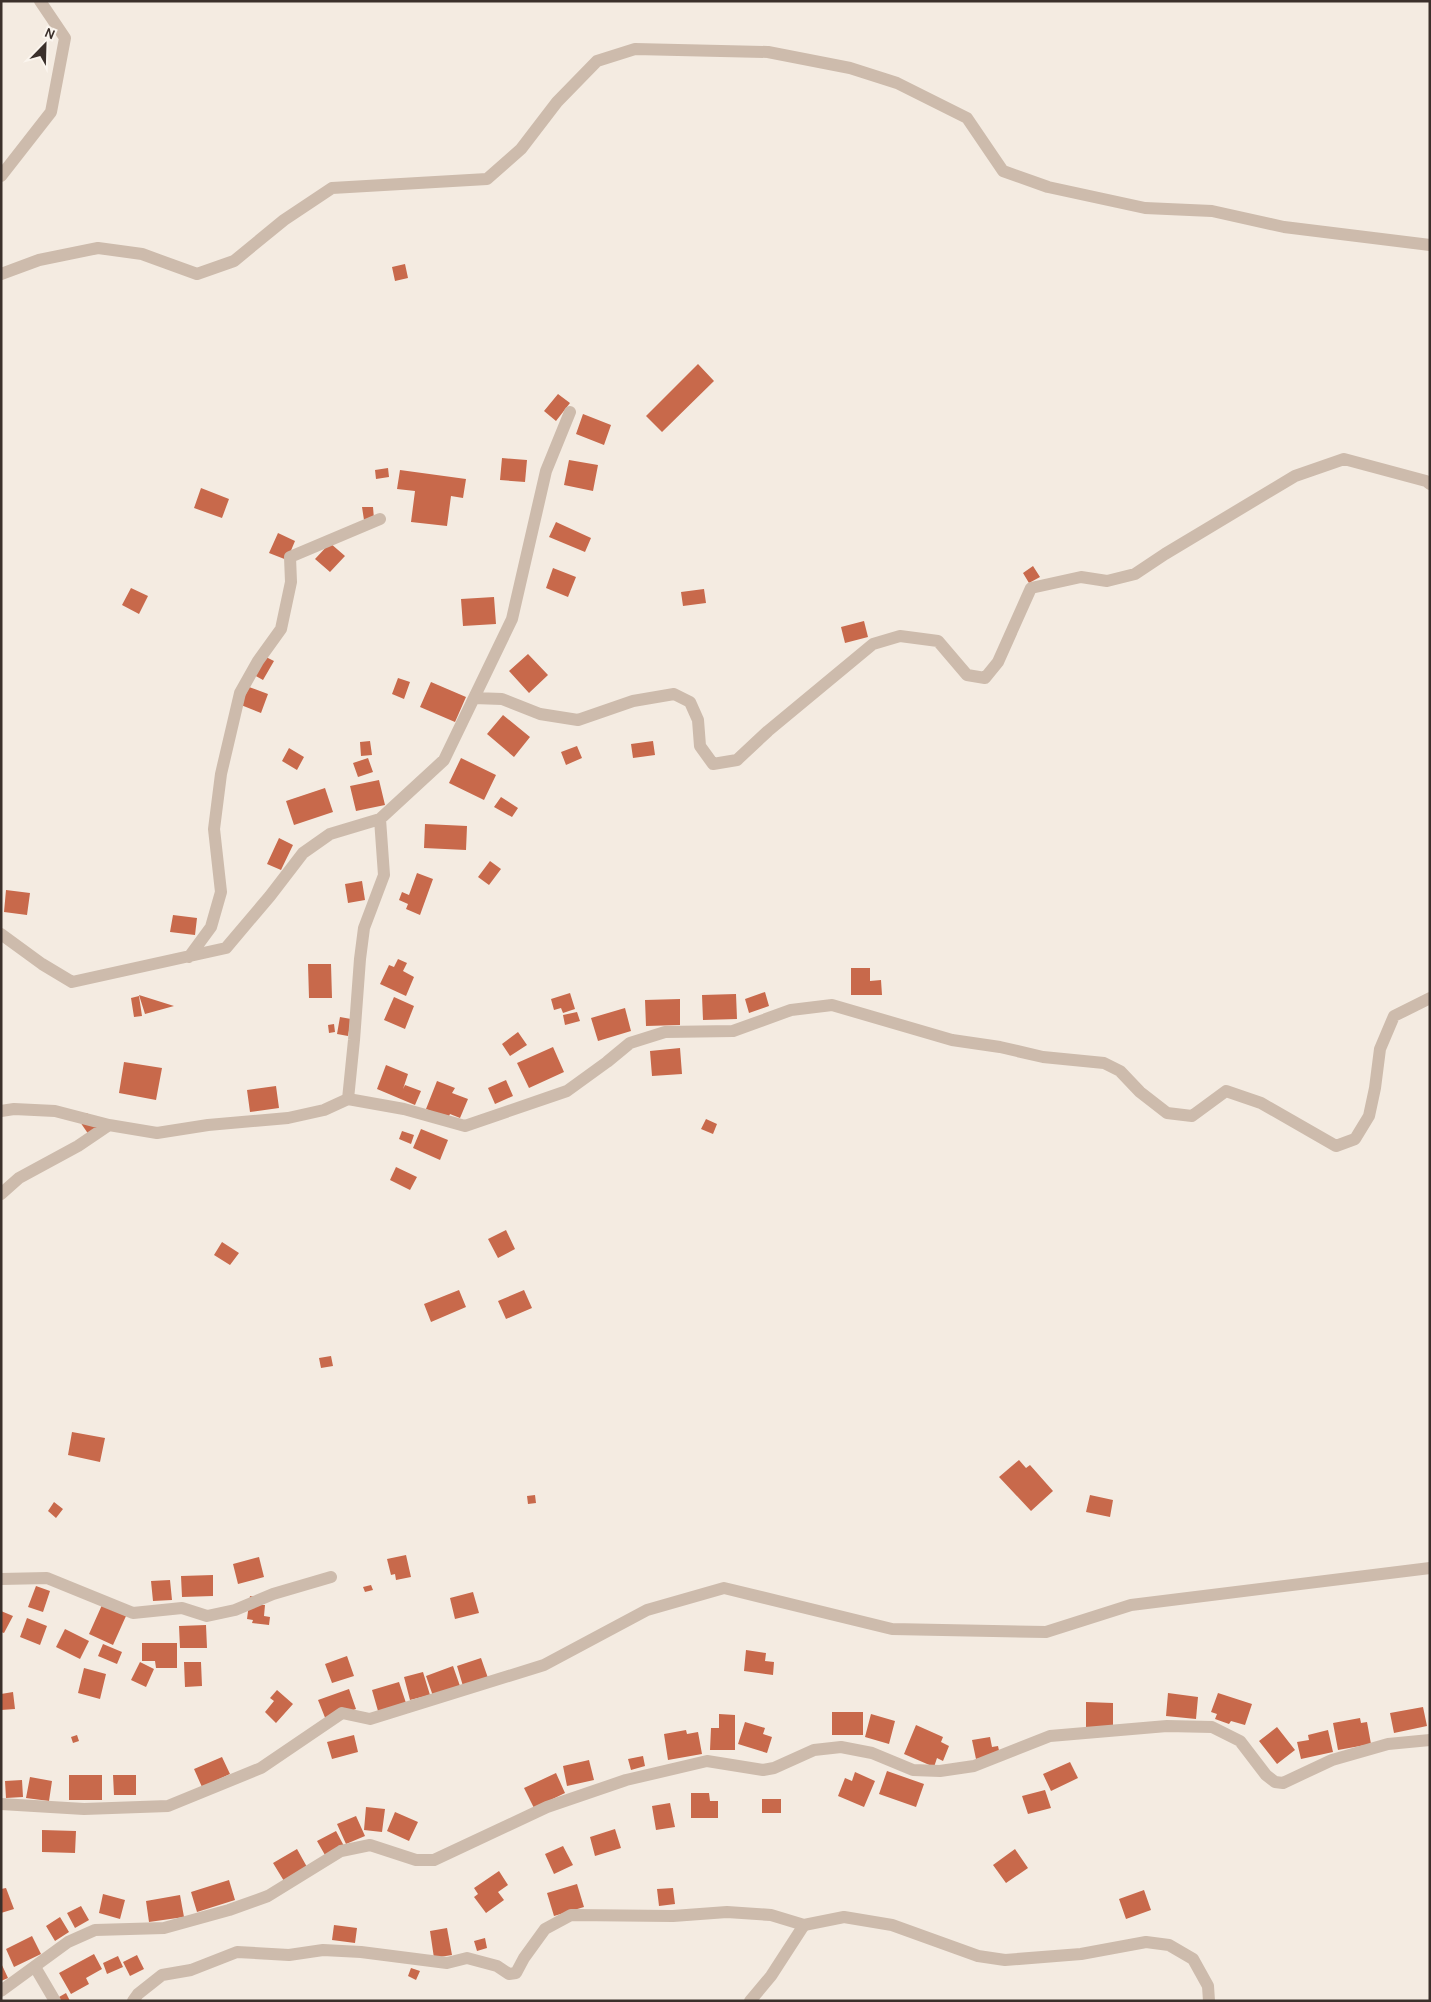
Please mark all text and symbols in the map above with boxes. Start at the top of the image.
north arrow [20,20,70,70]
text: N [42,24,58,43]

